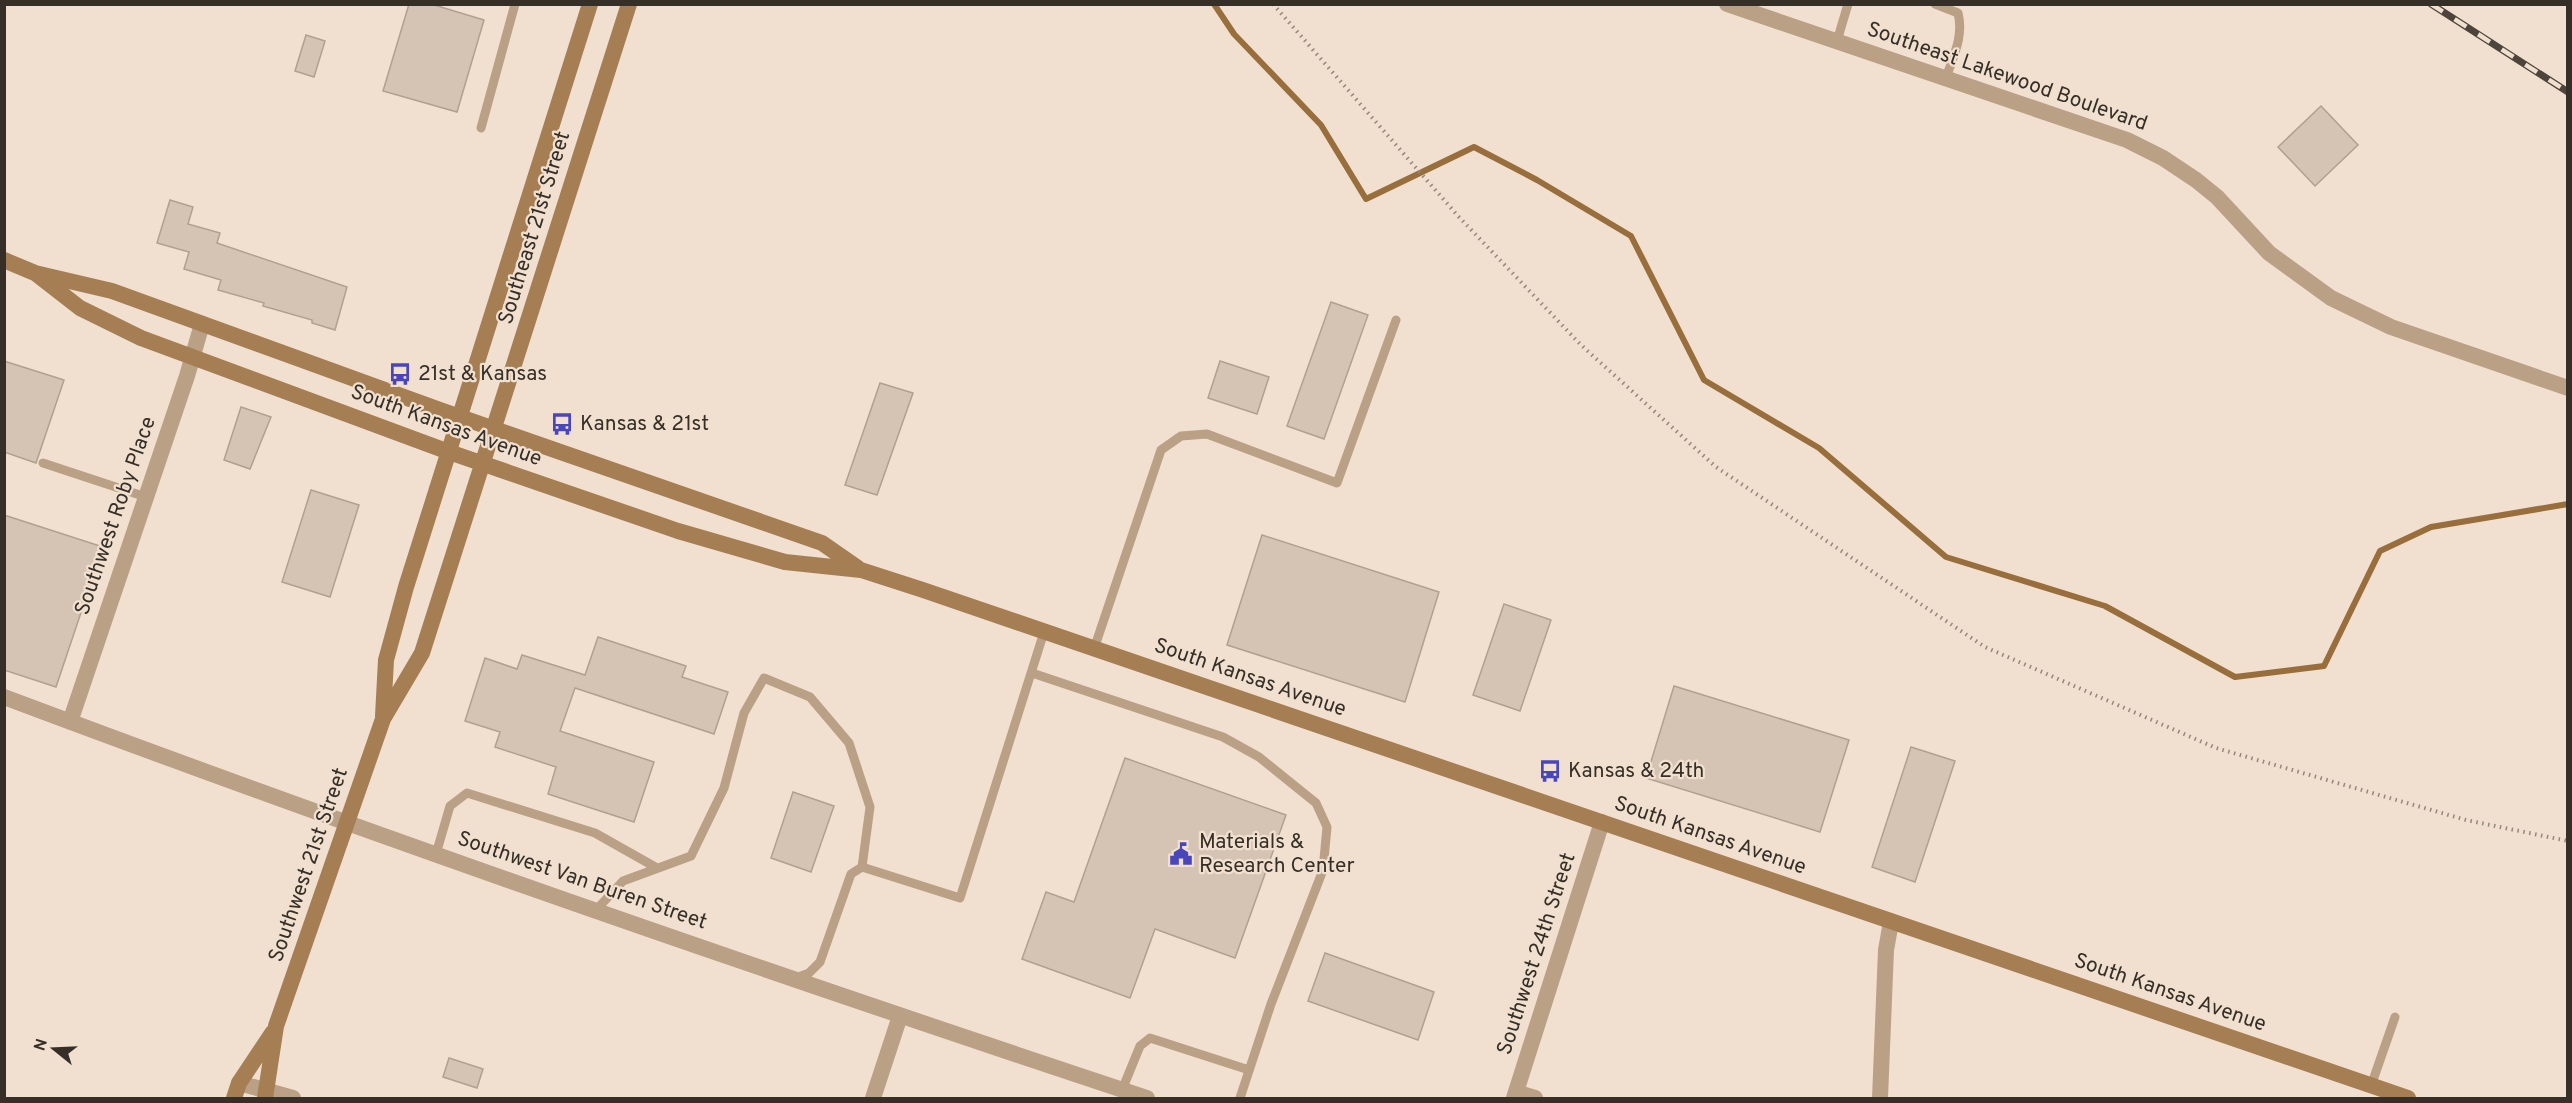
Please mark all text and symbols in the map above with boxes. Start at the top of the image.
street label: Southeast Lakewood Boulevard [1863,16,2151,138]
street label: Southeast 21st Street [493,128,577,328]
bus stop icon: 21st & Kansas [387,361,413,387]
place label: 21st & Kansas [418,361,547,388]
street label: South Kansas Avenue [347,379,545,473]
bus stop icon: Kansas & 21st [549,411,575,437]
place label: Kansas & 21st [580,411,709,438]
street label: Southwest Roby Place [69,413,163,619]
street label: South Kansas Avenue [1150,632,1350,724]
bus stop icon: Kansas & 24th [1537,758,1563,784]
place label: Kansas & 24th [1568,758,1704,785]
street label: Southwest 21st Street [263,764,355,966]
street label: South Kansas Avenue [1610,790,1810,882]
street label: Southwest Van Buren Street [454,826,710,936]
place label: Materials & Research Center [1199,829,1355,880]
public building icon: Materials & Research Center [1168,841,1194,867]
street label: Southwest 24th Street [1492,849,1582,1059]
street label: South Kansas Avenue [2070,947,2270,1039]
north arrow [24,1019,84,1079]
text: N [30,1036,53,1054]

